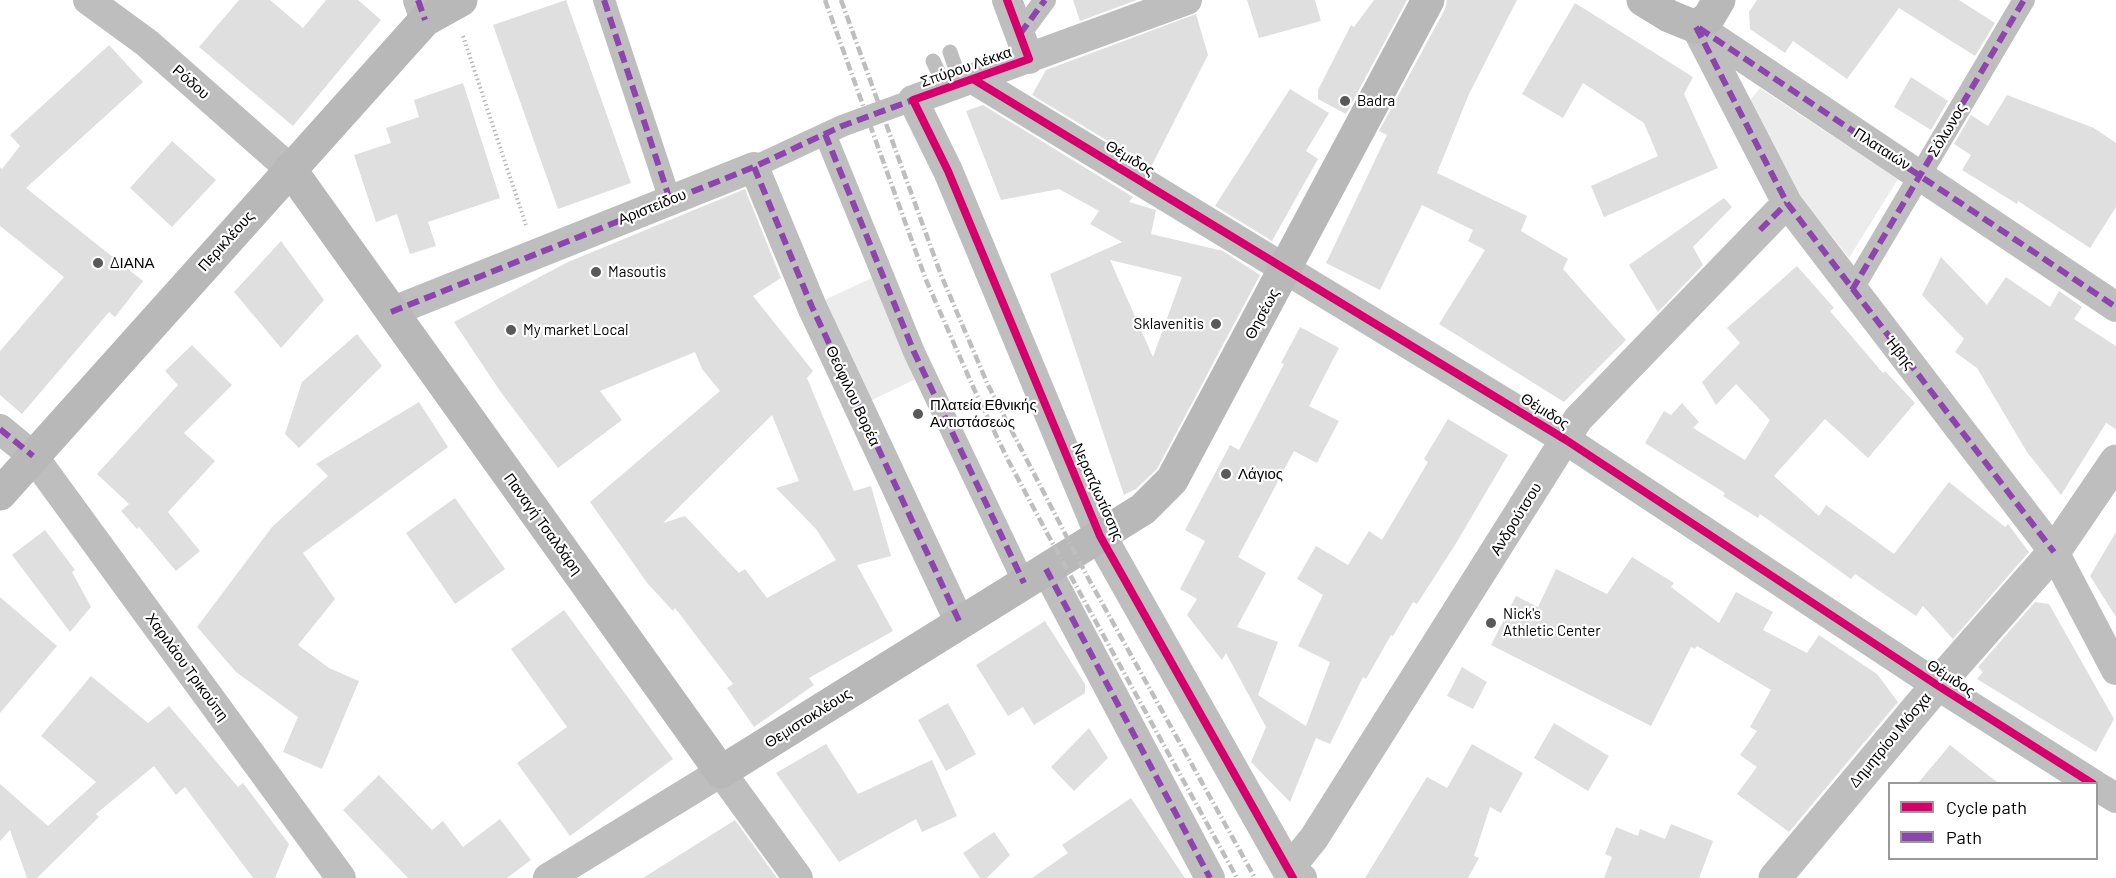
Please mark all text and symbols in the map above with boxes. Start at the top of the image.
street label: Σπύρου Λέκκα [918,43,1014,91]
street label: Ρόδου [169,61,213,103]
place label: Badra [1357,92,1395,110]
marker: Badra [1338,94,1352,108]
street label: Σόλωνος [1924,100,1970,160]
street label: Πλαταιών [1850,124,1914,174]
street label: Θέμιδος [1102,136,1158,180]
street label: Αριστείδου [615,185,689,229]
street label: Περικλέους [194,207,258,275]
place label: ΔΙΑΝΑ [110,254,155,272]
marker: ΔΙΑΝΑ [91,256,105,270]
place label: Masoutis [608,263,666,281]
marker: Masoutis [589,265,603,279]
street label: Θησέως [1241,286,1283,342]
place label: Sklavenitis [1133,315,1204,333]
marker: Sklavenitis [1209,317,1223,331]
place label: My market Local [523,321,628,339]
marker: My market Local [504,323,518,337]
street label: Ήβης [1882,333,1918,373]
street label: Θεόφιλου Βορέα [822,343,884,449]
street label: Θέμιδος [1517,389,1573,433]
place label: Πλατεία Εθνικής Αντιστάσεως [930,396,1037,431]
marker: Πλατεία Εθνικής Αντιστάσεως [911,407,925,421]
street label: Νερατζιωτίσσης [1068,440,1128,544]
place label: Λάγιος [1238,465,1283,483]
marker: Λάγιος [1219,467,1233,481]
street label: Παναγή Τσαλδάρη [500,470,586,578]
street label: Ανδρούτσου [1487,479,1545,559]
place label: Nick's Athletic Center [1503,605,1601,640]
street label: Χαριλάου Τρικούπη [142,610,232,724]
marker: Nick's Athletic Center [1484,616,1498,630]
street label: Θέμιδος [1924,656,1978,700]
street label: Θεμιστοκλέους [761,684,855,752]
street label: Δημητρίου Μόσχα [1845,689,1935,791]
legend [1888,782,2098,860]
text: Cycle path [1946,796,2027,818]
text: Path [1946,826,1982,848]

